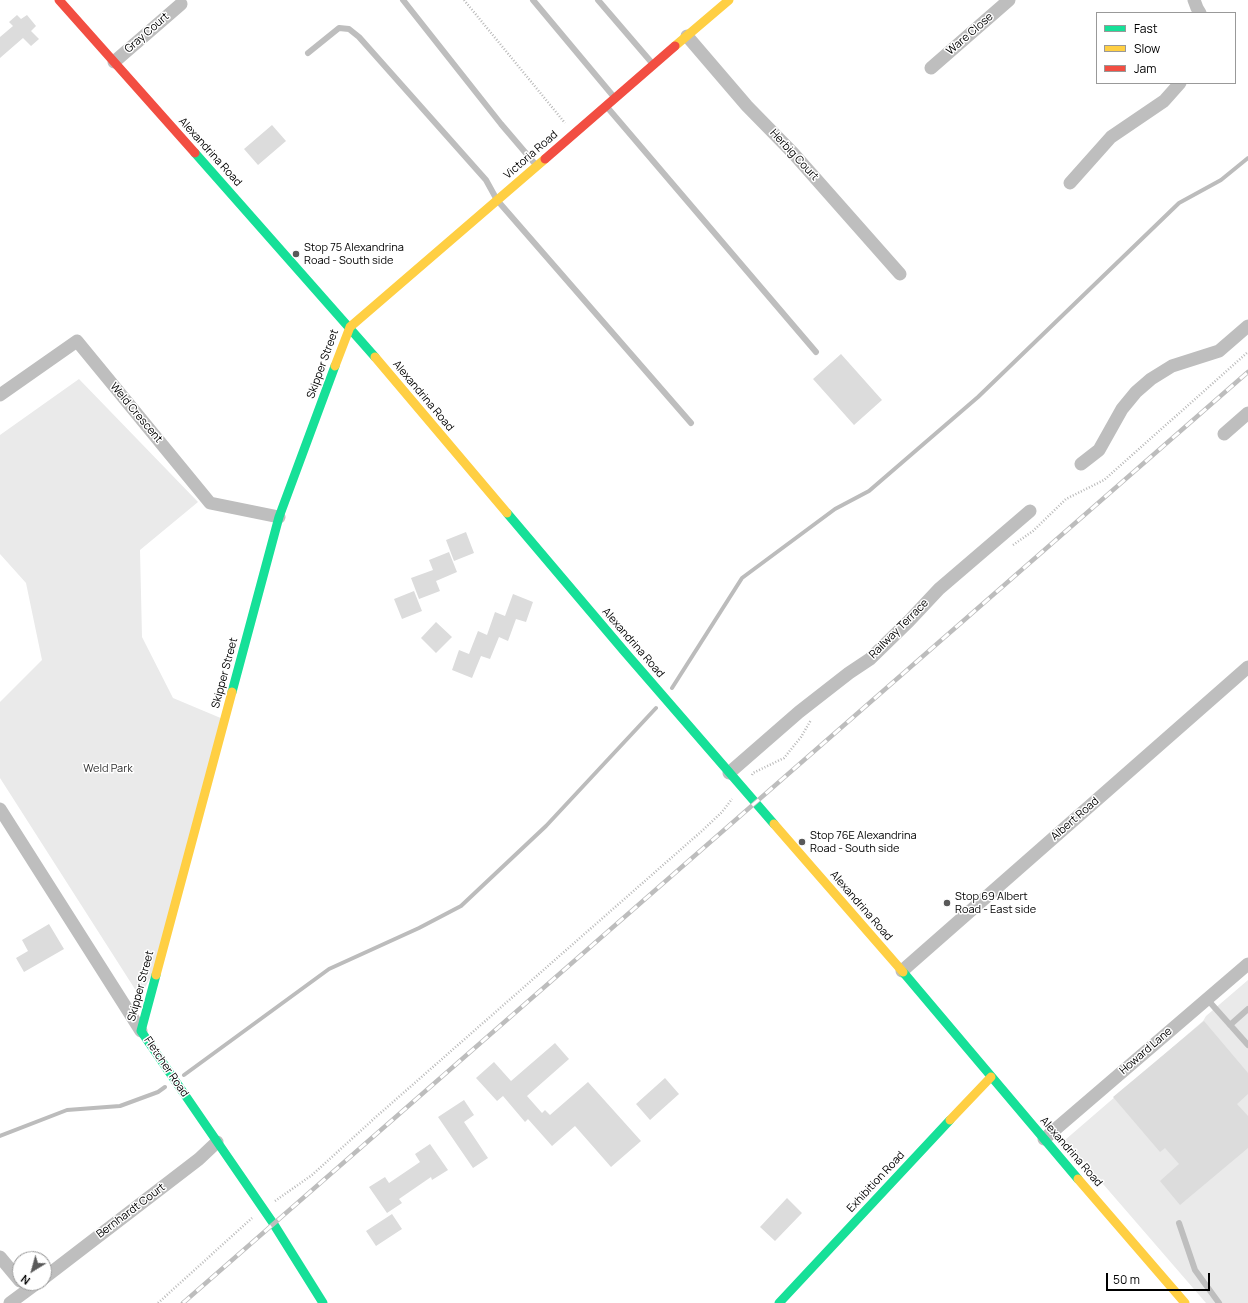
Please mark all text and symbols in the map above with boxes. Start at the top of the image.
street label: Gray Court [122,10,172,56]
street label: Ware Close [944,10,996,58]
legend [1096,12,1236,84]
text: Fast [1134,20,1158,37]
text: Slow [1134,40,1160,57]
text: Jam [1134,60,1156,77]
street label: Alexandrina Road [176,115,244,189]
street label: Herbig Court [767,127,821,183]
street label: Victoria Road [502,128,560,182]
place label: Stop 75 Alexandrina Road - South side [304,241,404,267]
marker: Stop 75 Alexandrina Road - South side [291,249,301,259]
street label: Skipper Street [304,328,342,400]
street label: Alexandrina Road [390,358,456,434]
street label: Weld Crescent [107,380,165,446]
street label: Railway Terrace [867,597,931,661]
street label: Alexandrina Road [599,606,667,680]
street label: Skipper Street [209,636,241,710]
park label: Weld Park [83,762,133,776]
street label: Albert Road [1048,795,1102,843]
place label: Stop 76E Alexandrina Road - South side [810,829,917,855]
marker: Stop 76E Alexandrina Road - South side [797,837,807,847]
street label: Alexandrina Road [827,869,895,943]
place label: Stop 69 Albert Road - East side [955,890,1036,916]
marker: Stop 69 Albert Road - East side [942,898,952,908]
street label: Skipper Street [125,949,157,1023]
street label: Howard Lane [1117,1025,1175,1077]
street label: Fletcher Road [141,1034,191,1100]
street label: Alexandrina Road [1037,1115,1105,1189]
street label: Exhibition Road [844,1149,908,1215]
street label: Bernhardt Court [94,1181,168,1241]
north arrow [12,1251,52,1291]
scale bar [1108,1265,1212,1291]
text: 50 m [1113,1271,1140,1288]
text: N [17,1272,33,1289]

